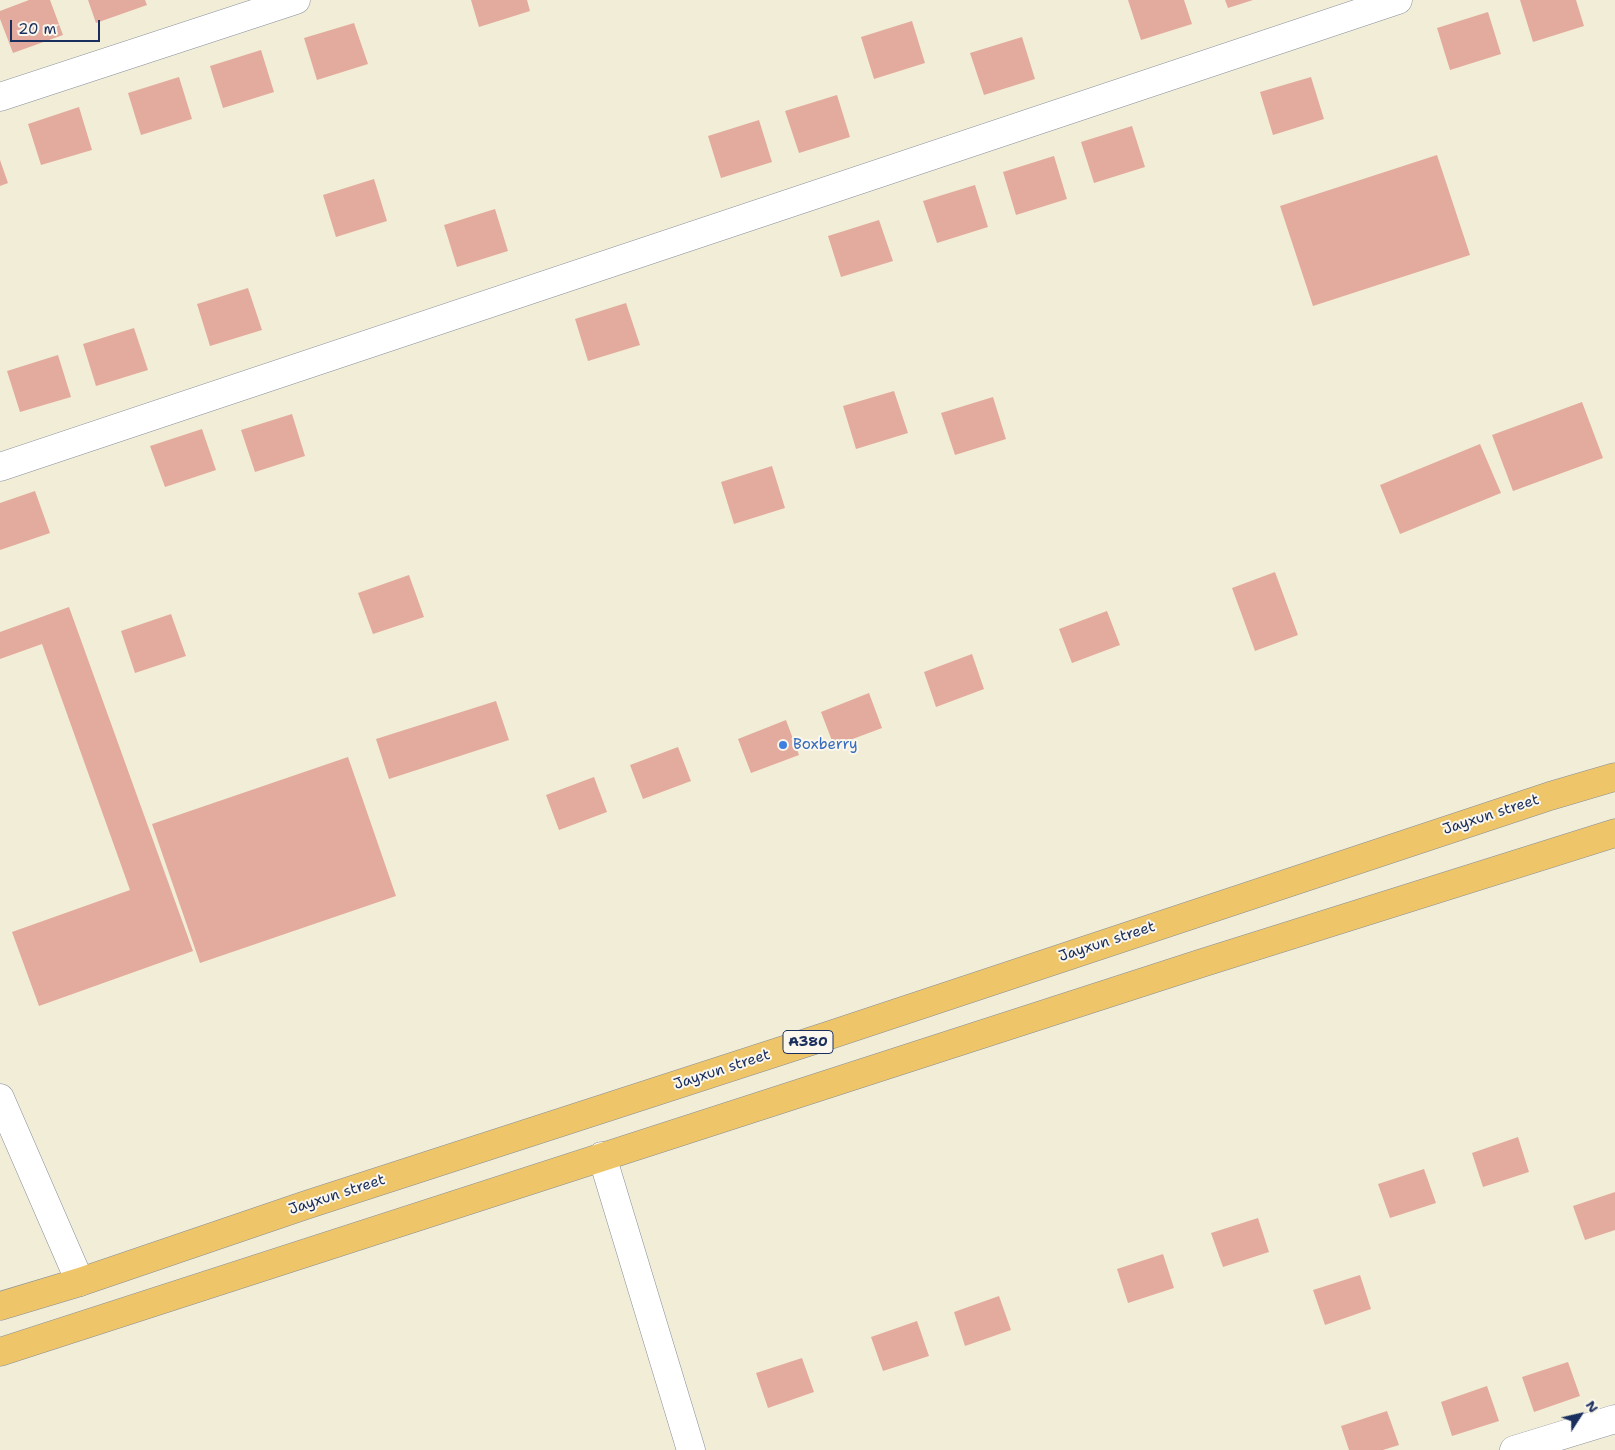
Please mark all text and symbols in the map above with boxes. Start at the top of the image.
scale bar [12,10,102,42]
text: 20 m [18,19,57,39]
place label: Boxberry [793,736,858,754]
marker: Boxberry [777,739,789,751]
street label: Jayxun street [1440,791,1542,839]
street label: Jayxun street [1056,918,1158,966]
road number: A380 [783,1030,833,1054]
street label: Jayxun street [671,1046,773,1094]
street label: Jayxun street [286,1171,388,1219]
north arrow [1555,1390,1605,1440]
text: N [1582,1397,1603,1416]

